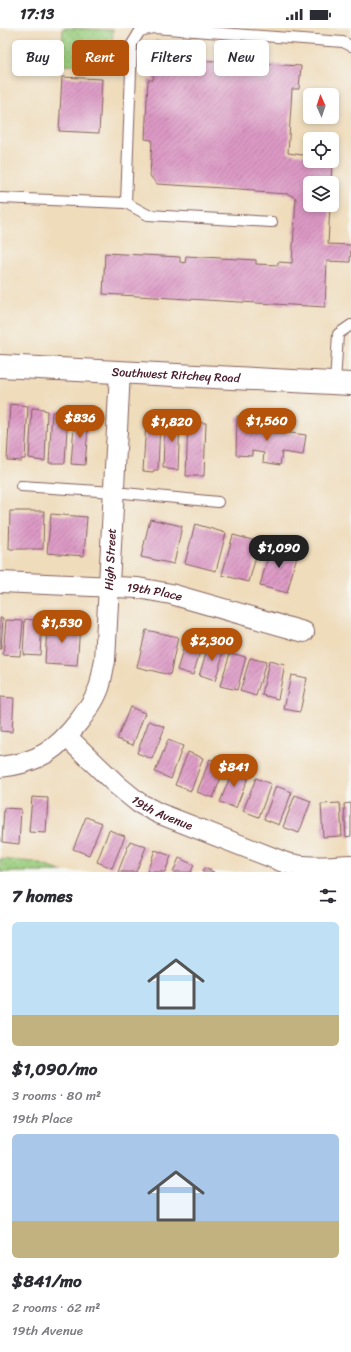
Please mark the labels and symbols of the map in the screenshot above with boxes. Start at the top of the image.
north arrow [303,88,339,124]
street label: Southwest Ritchey Road [111,361,242,389]
pin: $836 [56,405,104,439]
pin: $1,560 [234,408,300,442]
pin: $1,820 [139,409,205,443]
street label: High Street [98,528,123,591]
pin: $1,090 [246,535,312,569]
street label: 19th Place [126,577,185,608]
pin: $1,530 [29,610,95,644]
pin: $2,300 [179,628,245,662]
pin: $841 [210,754,258,788]
street label: 19th Avenue [126,790,196,837]

